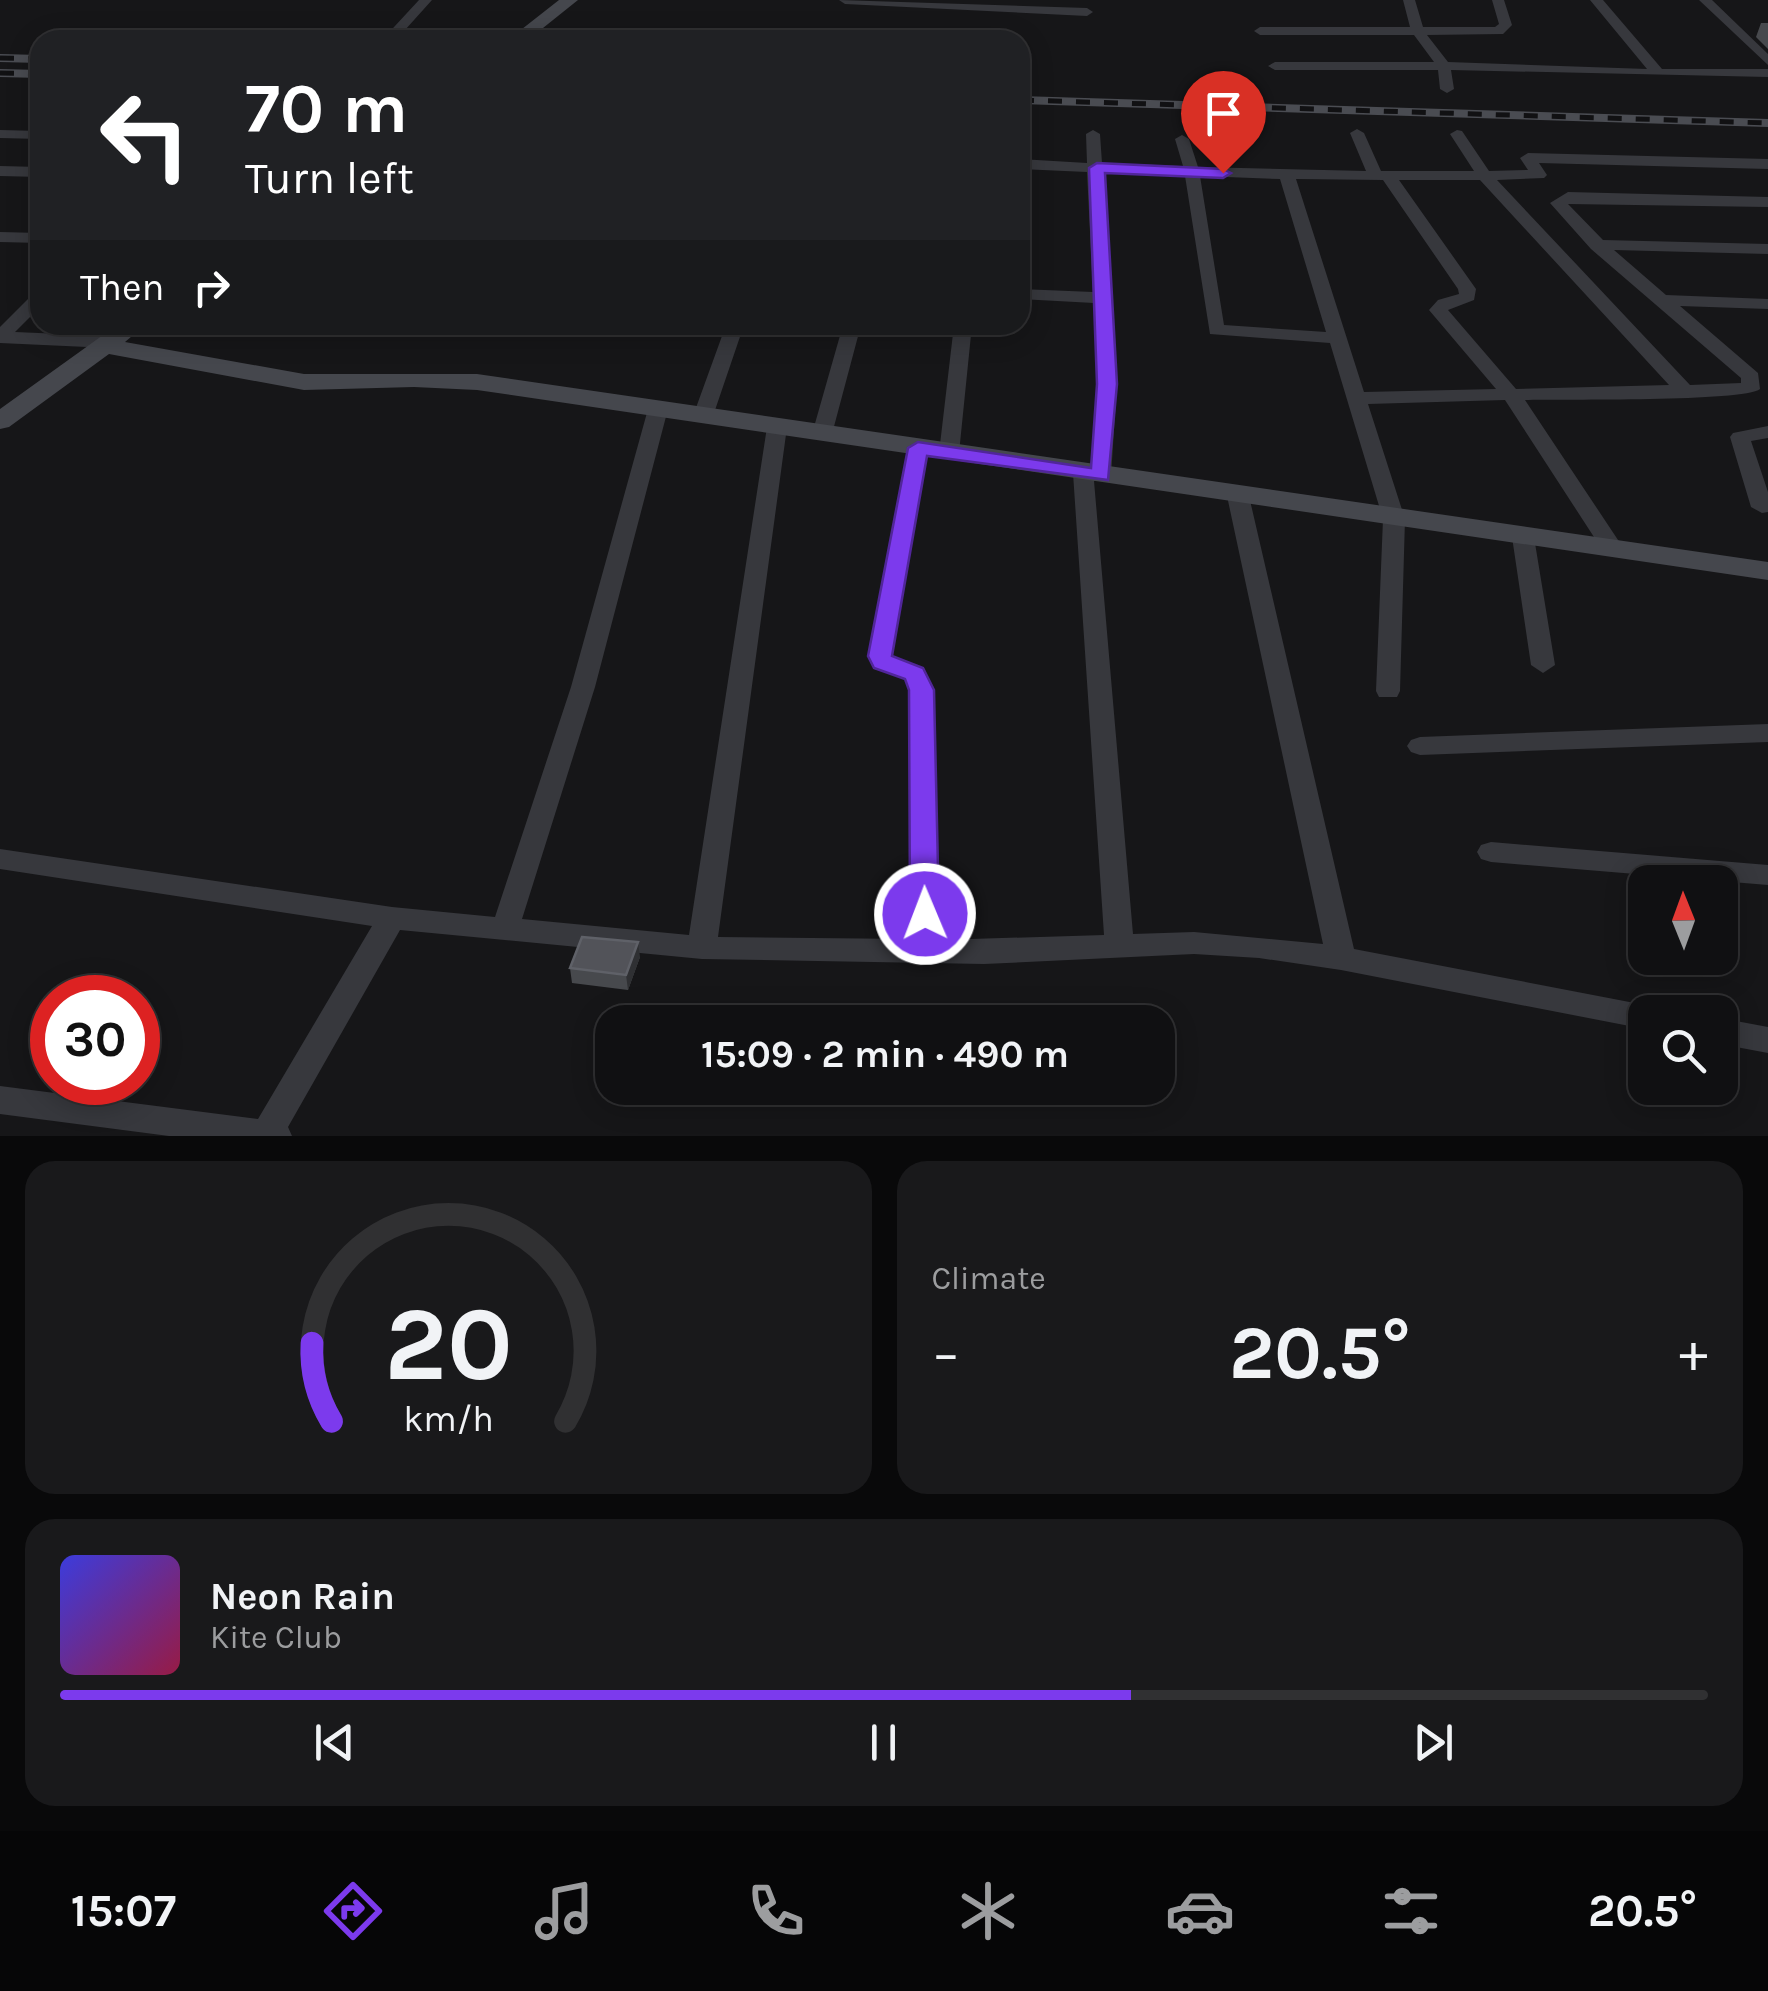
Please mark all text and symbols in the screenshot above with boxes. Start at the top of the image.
text: 70 m [245,68,408,150]
icon: left [80,70,210,200]
pin [1181,71,1266,174]
icon: arrive [1196,86,1251,141]
text: Turn left [245,152,414,204]
icon: right [184,260,239,315]
text: Then [80,265,164,310]
position arrow [873,862,977,966]
north arrow [1628,865,1738,975]
map controls [1628,865,1738,1105]
speed limit sign: 30 [30,975,160,1105]
button: search [1628,995,1738,1105]
text: 15:09 · 2 min · 490 m [701,1032,1069,1077]
text: Climate [932,1260,1046,1297]
text: 20 [384,1284,513,1405]
text: 20.5° [1229,1309,1411,1397]
text: − [932,1321,960,1385]
text: + [1679,1321,1708,1385]
text: km/h [403,1398,494,1440]
text: Neon Rain [210,1574,395,1619]
text: Kite Club [210,1619,342,1656]
icon: previous [307,1715,362,1770]
icon: pause [856,1715,911,1770]
icon: next [1406,1715,1461,1770]
icon: directions [318,1876,388,1946]
icon: music [529,1876,599,1946]
icon: phone [741,1876,811,1946]
icon: climate [953,1876,1023,1946]
icon: car [1165,1876,1235,1946]
icon: filters [1376,1876,1446,1946]
text: 15:07 [71,1885,176,1937]
text: 20.5° [1588,1885,1697,1937]

